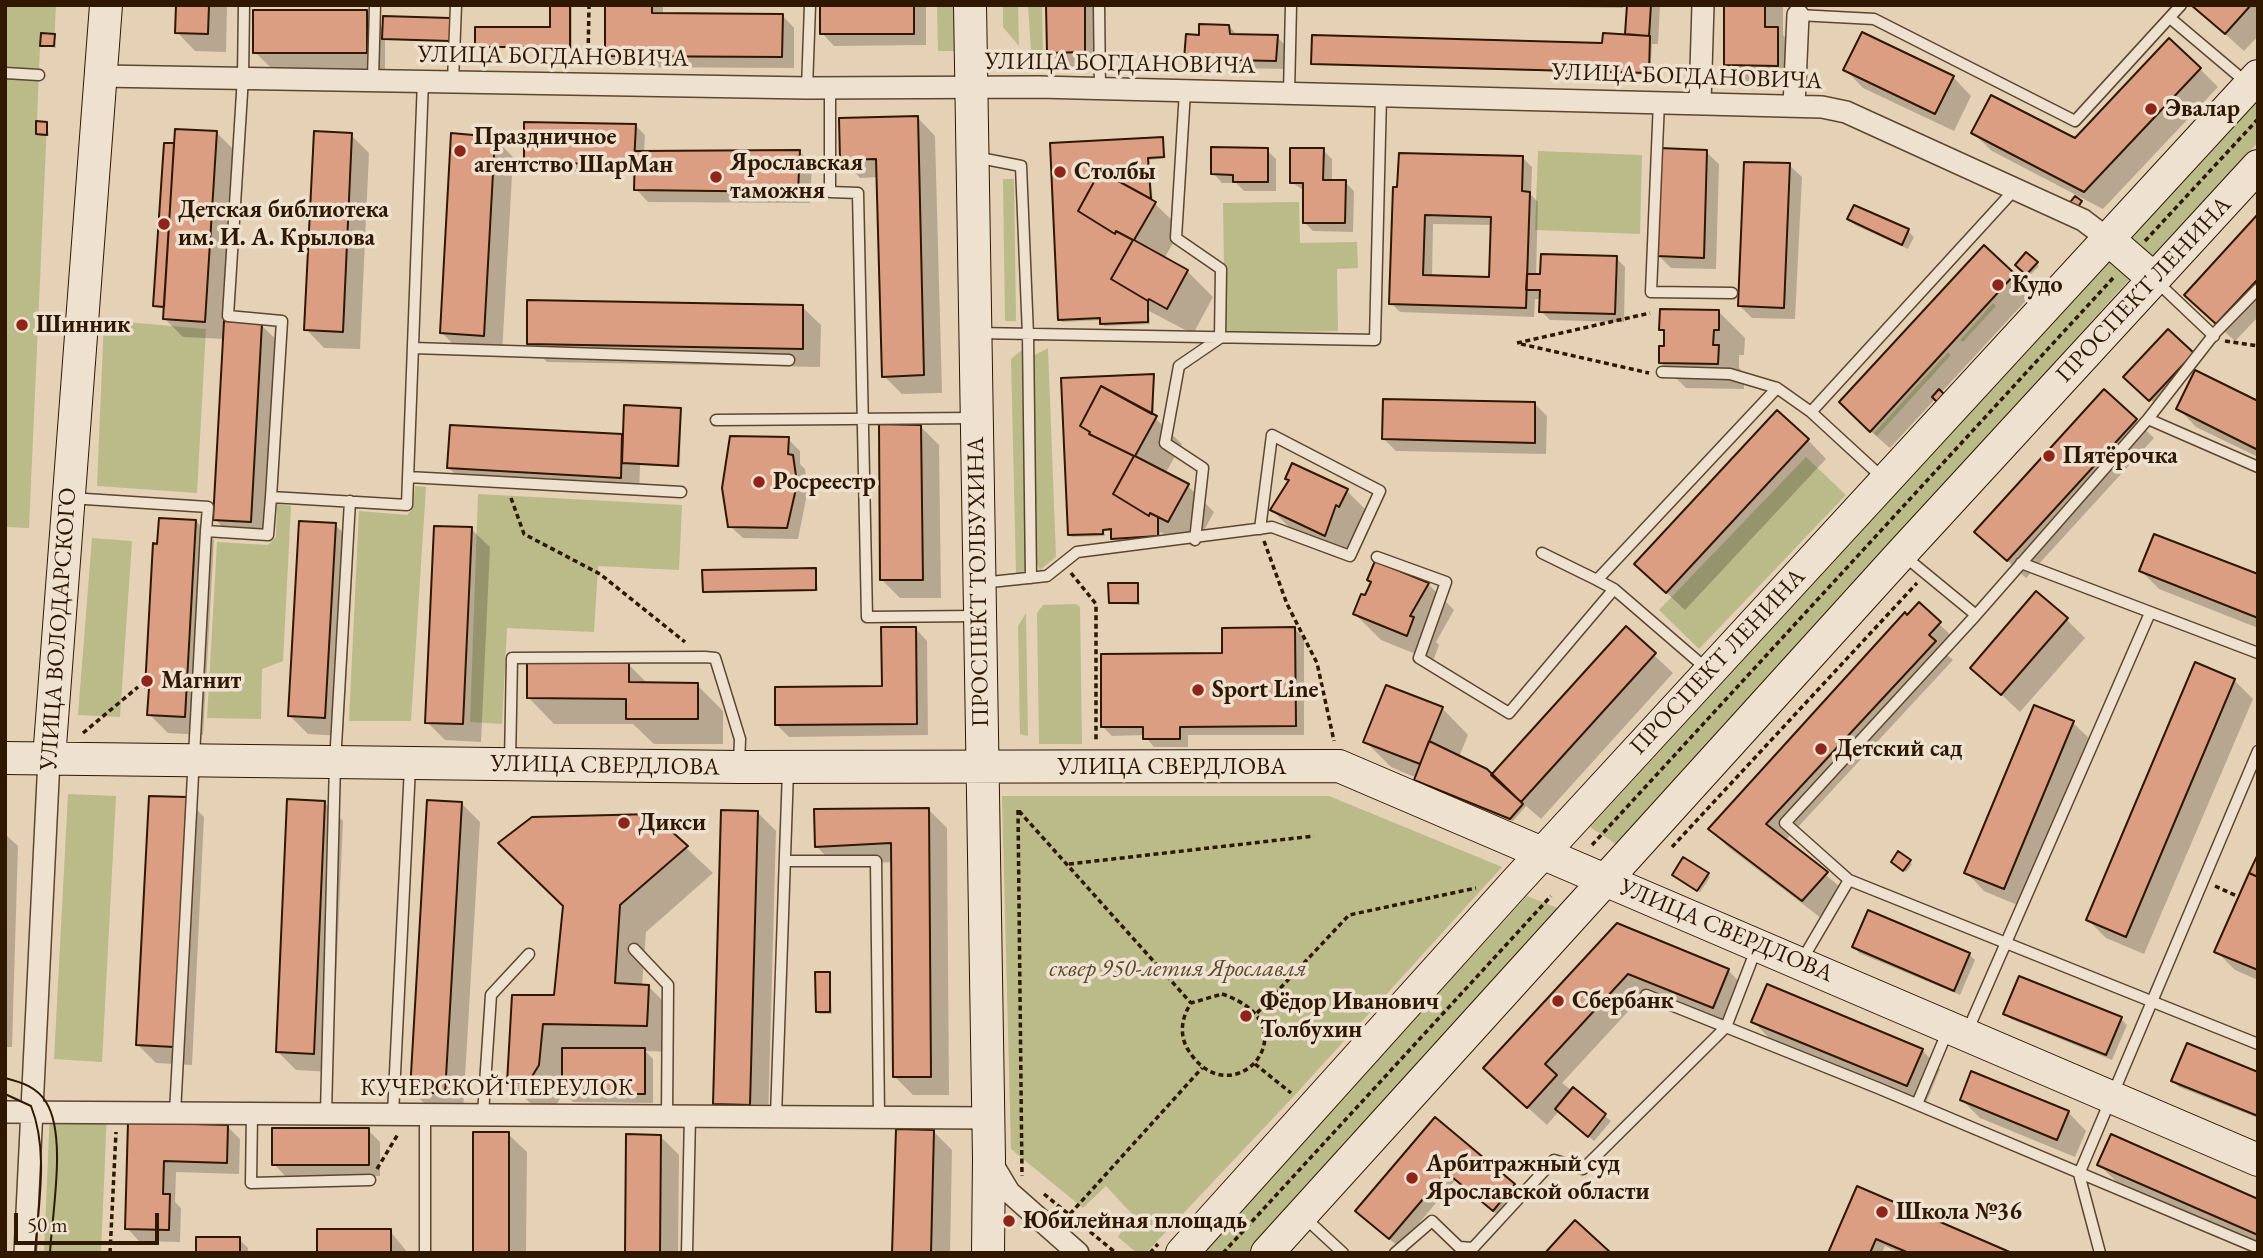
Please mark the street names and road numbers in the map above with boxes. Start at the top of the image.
street label: УЛИЦА БОГДАНОВИЧА [417,40,689,74]
street label: УЛИЦА БОГДАНОВИЧА [984,47,1256,81]
street label: УЛИЦА БОГДАНОВИЧА [1551,58,1823,96]
street label: ПРОСПЕКТ ЛЕНИНА [2050,191,2238,389]
street label: ПРОСПЕКТ ТОЛБУХИНА [962,436,996,728]
street label: УЛИЦА ВОЛОДАРСКОГО [35,486,83,772]
street label: ПРОСПЕКТ ЛЕНИНА [1624,563,1812,761]
street label: УЛИЦА СВЕРДЛОВА [490,750,720,782]
street label: УЛИЦА СВЕРДЛОВА [1057,753,1287,781]
street label: УЛИЦА СВЕРДЛОВА [1615,873,1837,989]
street label: КУЧЕРСКОЙ ПЕРЕУЛОК [360,1074,634,1102]

